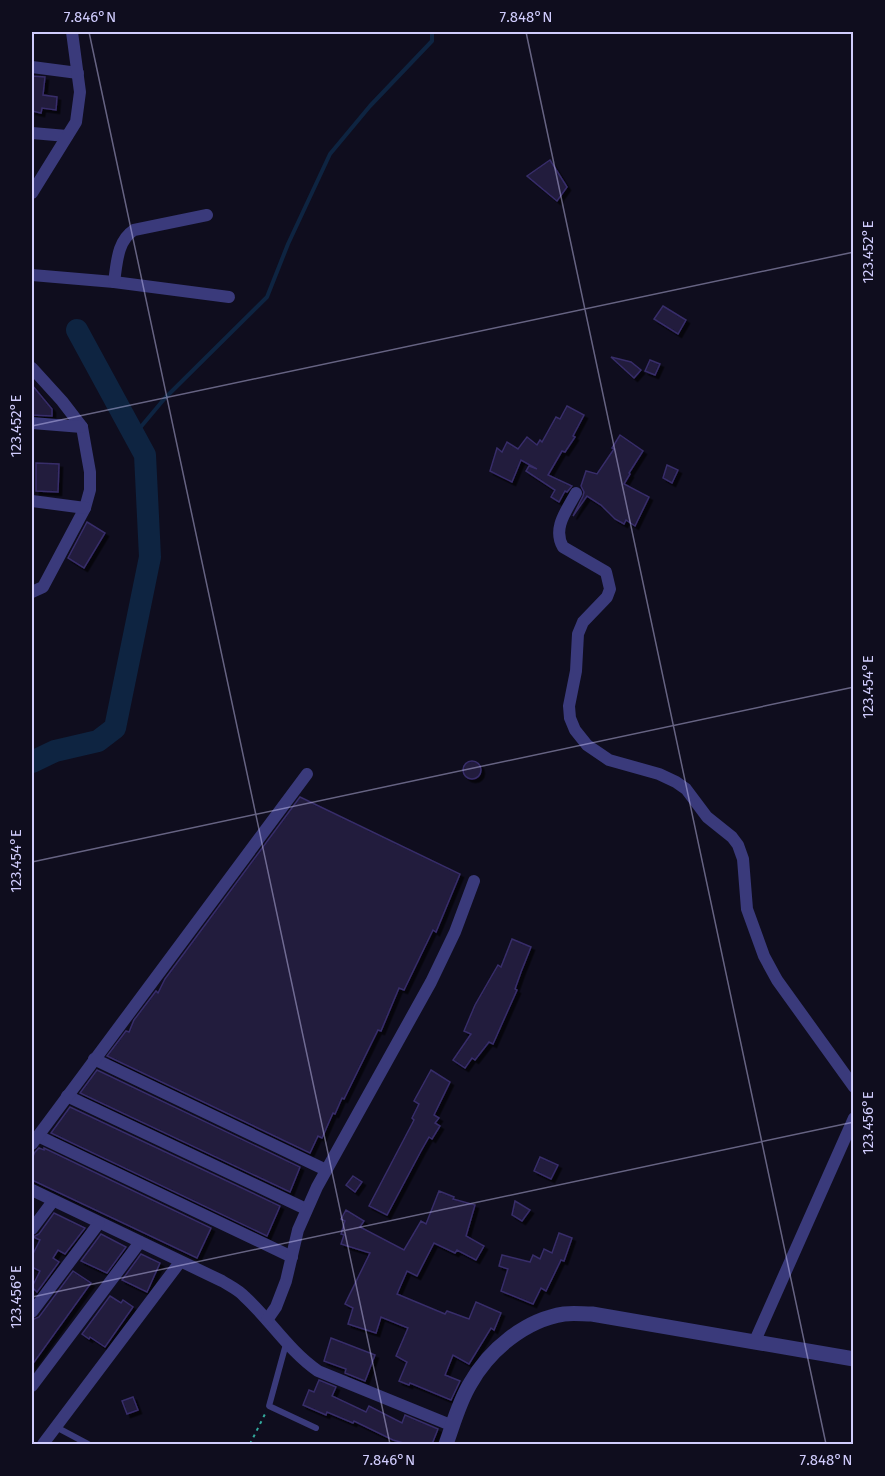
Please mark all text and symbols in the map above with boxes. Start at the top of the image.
text: 7.846°N [64,8,116,26]
text: 7.848°N [500,8,552,26]
text: 123.452°E [859,221,877,283]
text: 123.452°E [7,395,25,457]
text: 123.454°E [859,655,877,719]
text: 123.454°E [7,829,25,893]
text: 123.456°E [859,1091,877,1155]
text: 123.456°E [7,1265,25,1329]
text: 7.846°N [363,1451,415,1469]
text: 7.848°N [800,1451,852,1469]

